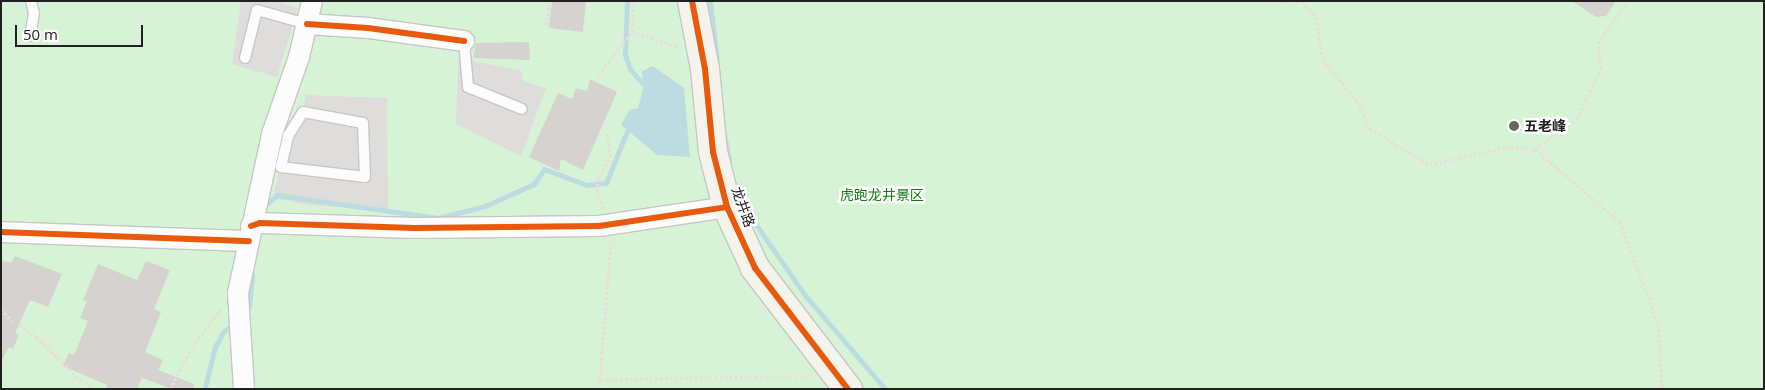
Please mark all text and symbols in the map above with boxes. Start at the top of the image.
scale bar [18,15,145,47]
text: 50 m [23,24,58,44]
place label: 五老峰 [1524,118,1566,134]
marker: 五老峰 [1508,120,1520,132]
street label: 龙井路 [728,184,758,230]
park label: 虎跑龙井景区 [840,187,924,203]

